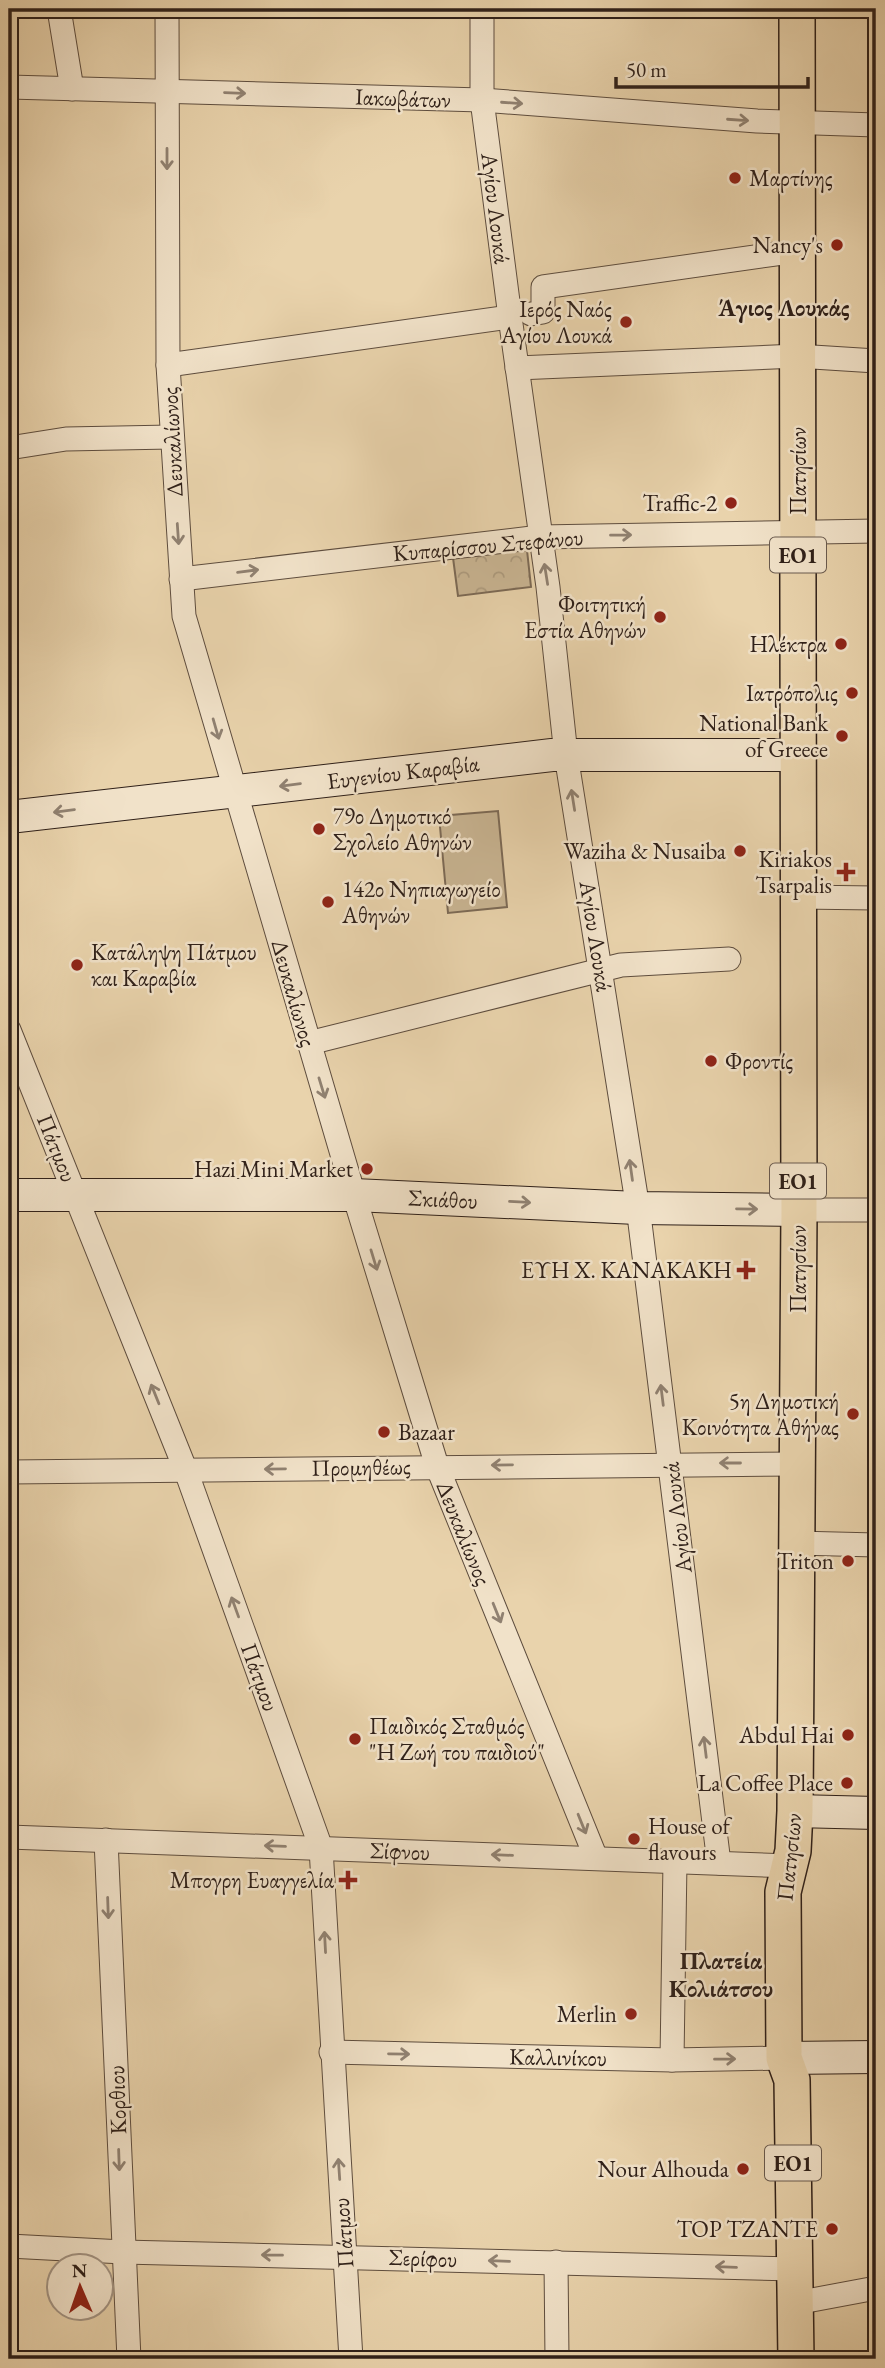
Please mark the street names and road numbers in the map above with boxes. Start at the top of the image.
street label: Ιακωβάτων [355,81,451,115]
street label: Αγίου Λουκά [474,150,518,266]
street label: Δευκαλίωνος [154,386,190,498]
street label: Πατησίων [783,427,813,515]
street label: Κυπαρίσσου Στεφάνου [391,522,585,568]
road number: ΕΟ1 [770,538,826,572]
street label: Ευγενίου Καραβία [325,748,481,796]
street label: Αγίου Λουκά [572,878,620,994]
street label: Δευκαλίωνος [264,936,324,1050]
street label: Πάτμου [30,1110,84,1186]
road number: ΕΟ1 [770,1164,826,1198]
street label: Σκιάθου [407,1182,479,1216]
street label: Πατησίων [783,1225,813,1313]
street label: Προμηθέως [311,1451,411,1483]
street label: Αγίου Λουκά [655,1460,699,1576]
street label: Δευκαλίωνος [429,1476,499,1590]
street label: Πάτμου [234,1639,286,1715]
street label: Πατησίων [769,1812,809,1902]
street label: Σίφνου [369,1835,431,1867]
street label: Καλλινίκου [509,2041,607,2073]
street label: Κορθιου [101,2065,133,2135]
road number: ΕΟ1 [765,2146,821,2180]
street label: Πάτμου [326,2197,360,2269]
street label: Σερίφου [388,2242,458,2274]

